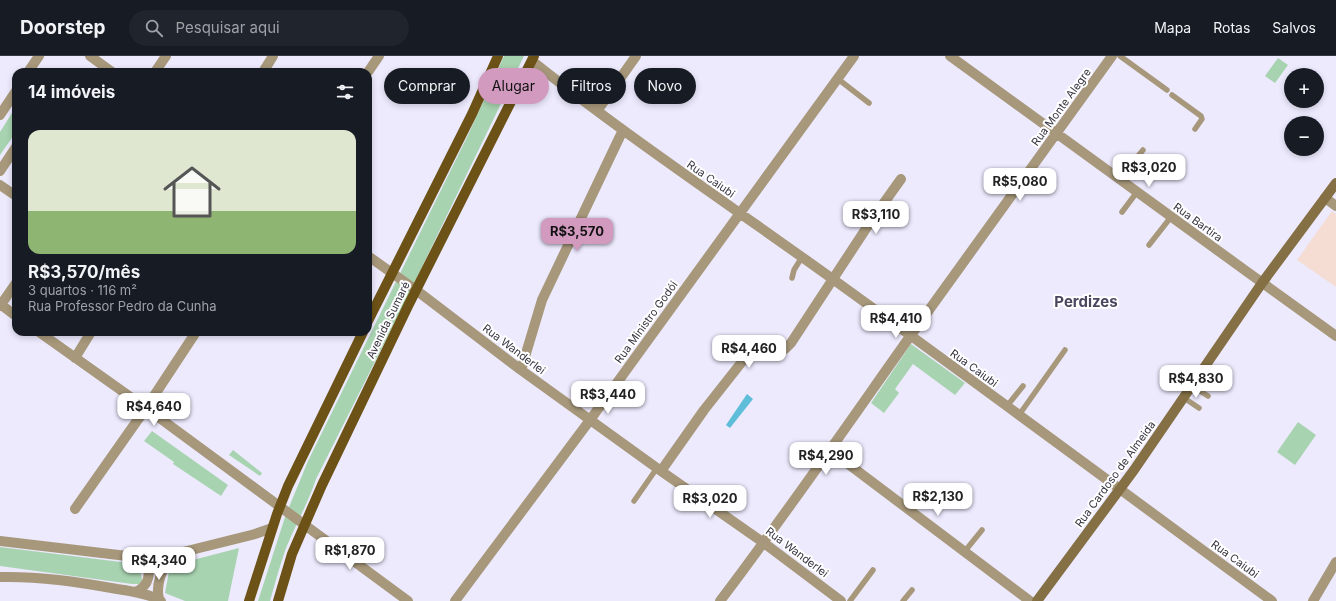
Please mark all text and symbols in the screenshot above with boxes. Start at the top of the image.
search box [129,10,409,46]
text: Doorstep [20,16,105,39]
icon: search [143,17,165,39]
text: Pesquisar aqui [175,18,280,37]
text: Mapa [1154,19,1191,36]
text: Rotas [1213,19,1250,36]
text: Salvos [1272,19,1316,36]
street label: Rua Monte Alegre [1028,65,1094,149]
chip: Comprar [384,68,470,104]
chip: Alugar [478,68,549,104]
chip: Filtros [557,68,626,104]
chip: Novo [634,68,696,104]
map controls [1284,68,1324,156]
button: + [1284,68,1324,108]
icon: filters [334,81,356,103]
text: 14 imóveis [28,82,115,102]
button: − [1284,116,1324,156]
pin: R$3,020 [1112,154,1186,188]
icon: home [156,156,228,228]
street label: Rua Caiubi [684,157,738,201]
text: R$3,020 [1122,159,1176,175]
pin: R$5,080 [983,168,1057,202]
text: R$5,080 [992,173,1048,189]
street label: Rua Bartira [1171,200,1225,244]
pin: R$3,110 [839,201,913,235]
text: R$3,110 [852,206,900,222]
pin: R$3,570 [540,218,614,252]
text: R$3,570 [550,223,604,239]
text: R$3,570/mês [28,262,140,282]
street label: Rua Ministro Godói [611,278,681,366]
street label: Avenida Sumaré [363,279,413,361]
text: 3 quartos · 116 m² [28,282,137,298]
district label: Perdizes [1054,292,1118,311]
text: Rua Professor Pedro da Cunha [28,298,217,314]
pin: R$4,410 [859,305,933,339]
text: R$4,410 [870,310,922,326]
street label: Rua Wanderlei [480,321,548,377]
pin: R$4,460 [712,335,786,369]
text: R$4,460 [721,340,777,356]
street label: Rua Caiubi [947,346,1001,390]
pin: R$4,830 [1159,365,1233,399]
text: R$4,830 [1169,370,1224,386]
pin: R$3,440 [571,381,645,415]
text: R$3,440 [580,386,636,402]
pin: R$4,640 [117,393,191,427]
text: R$4,640 [126,398,182,414]
street label: Rua Cardoso de Almeida [1072,418,1158,530]
pin: R$4,290 [789,442,863,476]
text: R$4,290 [798,447,854,463]
pin: R$2,130 [901,483,975,517]
pin: R$3,020 [673,485,747,519]
text: R$2,130 [912,488,964,504]
text: R$3,020 [683,490,737,506]
street label: Rua Wanderlei [763,524,831,580]
pin: R$1,870 [313,537,387,571]
street label: Rua Caiubi [1208,537,1262,581]
text: R$1,870 [324,542,376,558]
pin: R$4,340 [122,547,196,581]
text: R$4,340 [131,552,187,568]

